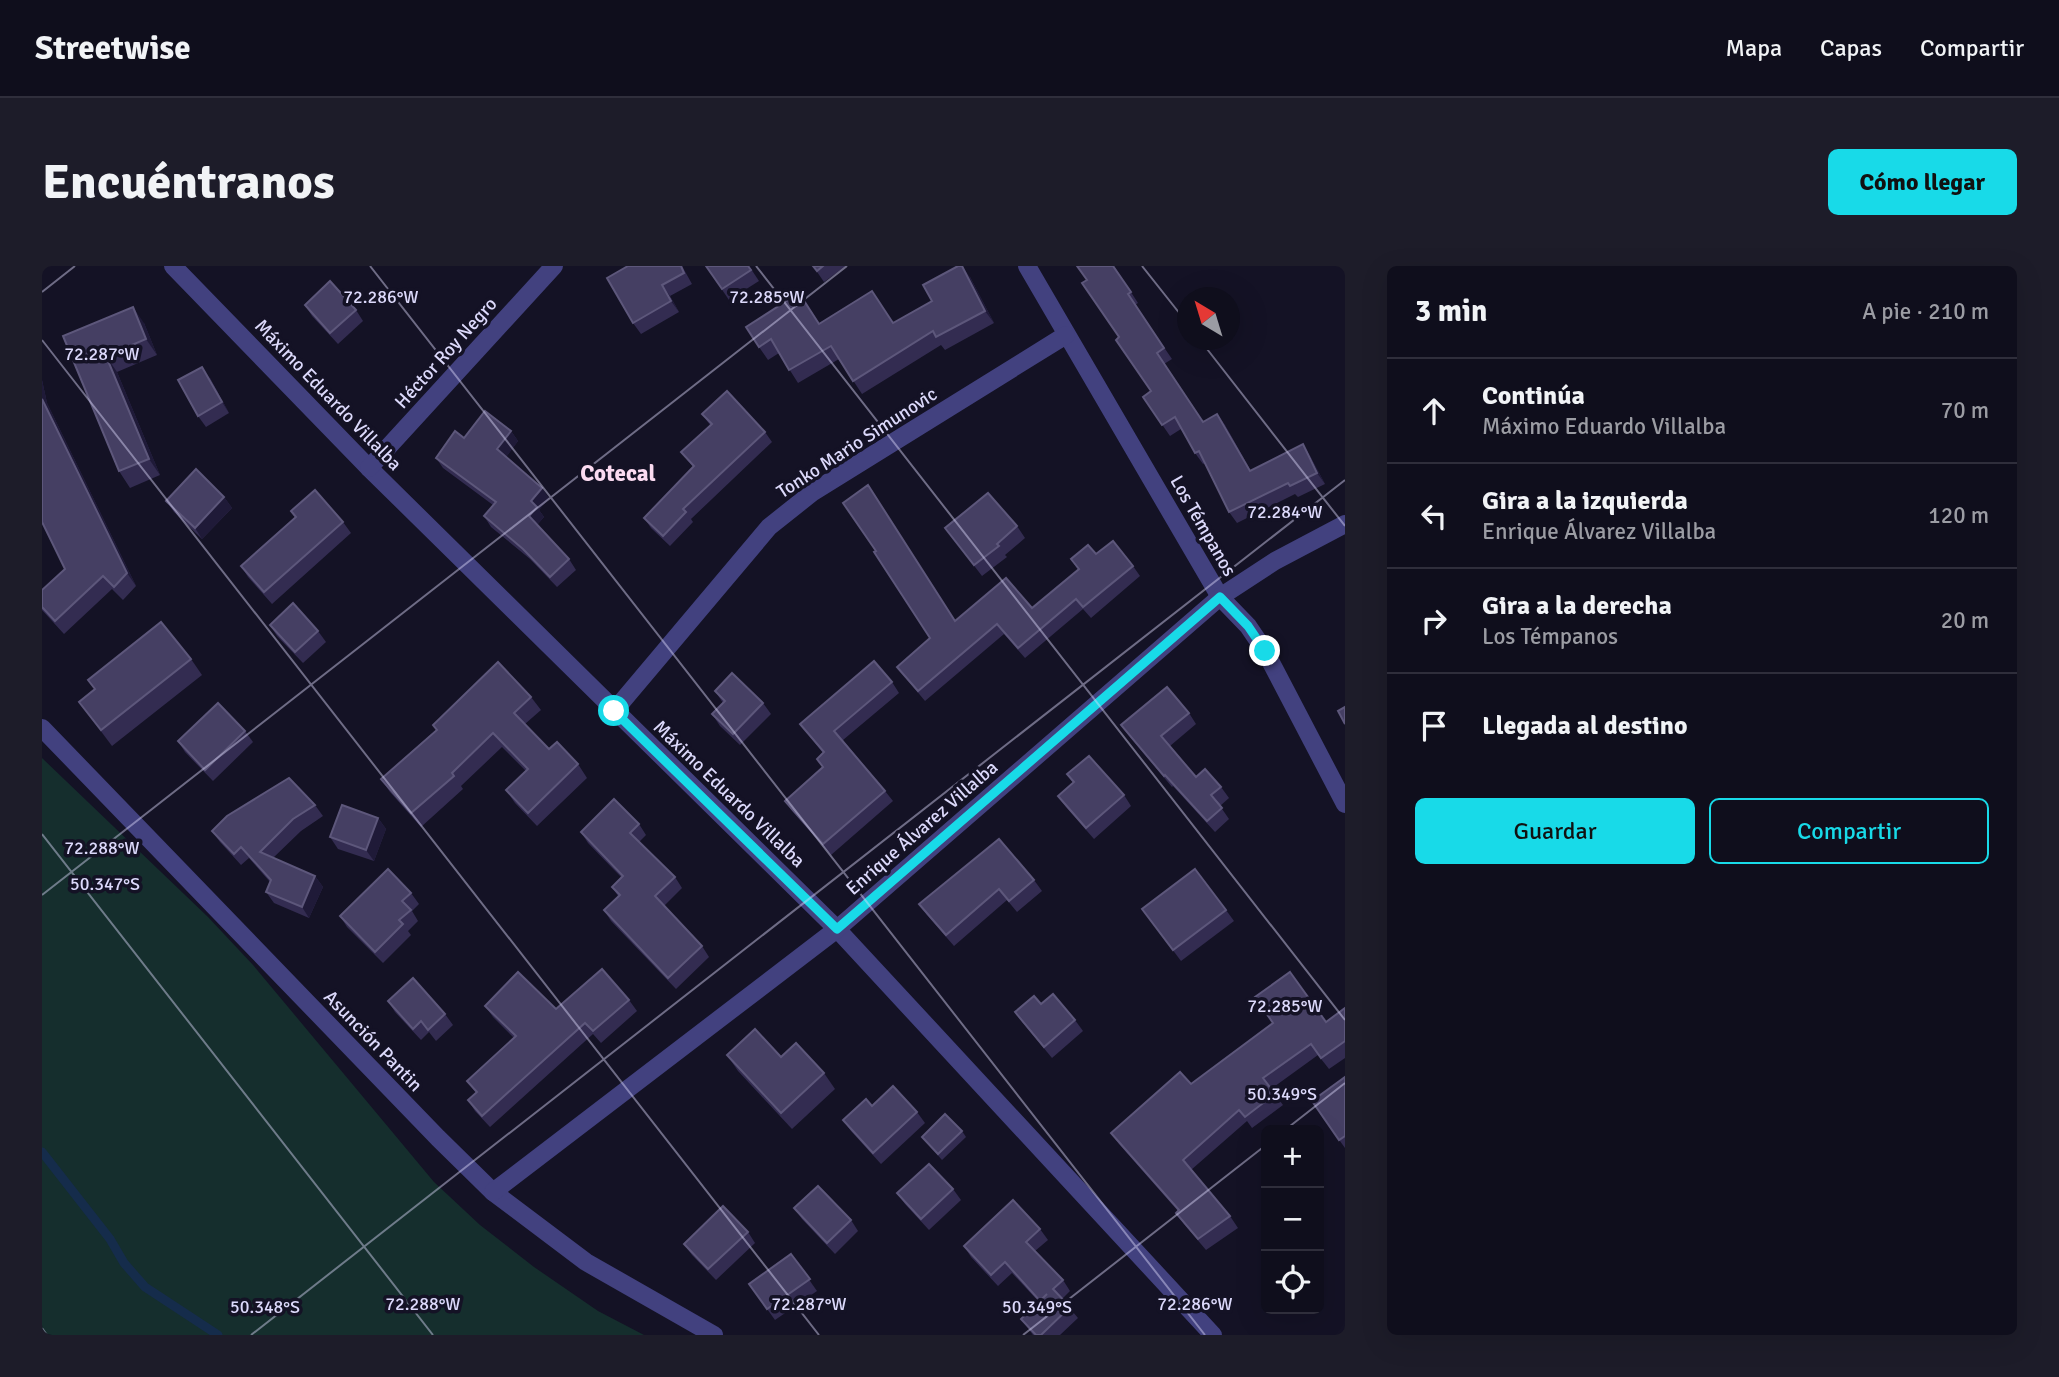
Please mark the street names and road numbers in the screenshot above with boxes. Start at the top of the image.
street label: Héctor Roy Negro [390,292,502,414]
street label: Máximo Eduardo Villalba [249,314,407,476]
street label: Tonko Mario Simunovic [772,382,942,504]
street label: Los Témpanos [1164,471,1242,581]
street label: Máximo Eduardo Villalba [648,715,810,873]
street label: Enrique Álvarez Villalba [841,755,1003,901]
street label: Asunción Pantin [318,985,428,1097]

